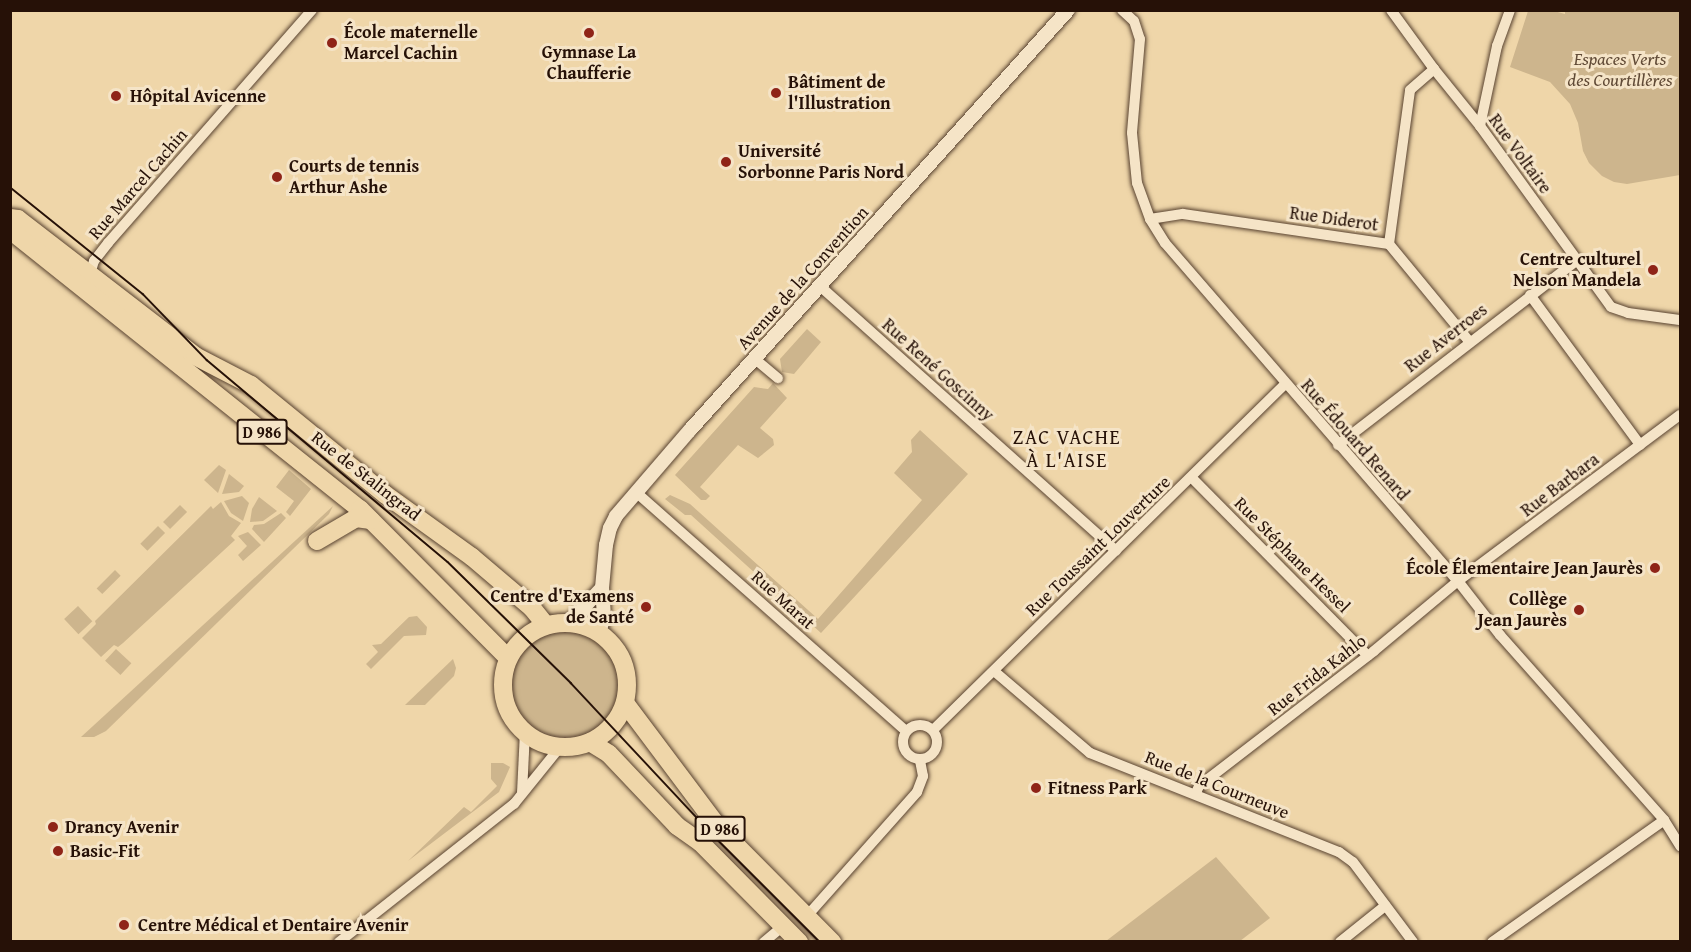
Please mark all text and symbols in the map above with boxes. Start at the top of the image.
place label: École maternelle Marcel Cachin [344,22,478,64]
marker: Gymnase La Chaufferie [582,26,596,40]
marker: École maternelle Marcel Cachin [325,36,339,50]
place label: Gymnase La Chaufferie [542,42,636,84]
park label: Espaces Verts des Courtillères [1568,49,1672,92]
place label: Bâtiment de l'Illustration [788,72,891,115]
place label: Hôpital Avicenne [130,85,266,107]
marker: Bâtiment de l'Illustration [769,86,783,100]
marker: Hôpital Avicenne [107,87,125,105]
street label: Rue Voltaire [1484,110,1556,198]
street label: Rue Marcel Cachin [84,124,192,244]
place label: Université Sorbonne Paris Nord [738,141,904,184]
marker: Université Sorbonne Paris Nord [719,155,733,169]
place label: Courts de tennis Arthur Ashe [289,156,419,198]
marker: Courts de tennis Arthur Ashe [270,170,284,184]
street label: Avenue de la Convention [733,202,873,354]
street label: Rue Diderot [1288,202,1380,236]
place label: Centre culturel Nelson Mandela [1513,249,1641,292]
marker: Centre culturel Nelson Mandela [1646,263,1660,277]
street label: Rue Averroes [1400,299,1492,377]
street label: Rue René Goscinny [878,314,998,426]
street label: Rue Édouard Renard [1296,375,1414,505]
road number: D 986 [236,419,288,445]
district label: ZAC VACHE À L'AISE [1013,425,1121,472]
street label: Rue de Stalingrad [307,427,425,525]
street label: Rue Barbara [1517,449,1603,521]
street label: Rue Toussaint Louverture [1021,471,1175,621]
street label: Rue Stéphane Hessel [1230,493,1354,617]
place label: École Élementaire Jean Jaurès [1406,557,1643,579]
marker: École Élementaire Jean Jaurès [1648,561,1662,575]
street label: Rue Marat [747,566,819,634]
place label: Centre d'Examens de Santé [490,586,634,628]
place label: Collège Jean Jaurès [1478,589,1567,632]
marker: Centre d'Examens de Santé [639,600,653,614]
marker: Collège Jean Jaurès [1572,603,1586,617]
street label: Rue Frida Kahlo [1263,630,1371,720]
street label: Rue de la Courneuve [1142,746,1292,824]
place label: Fitness Park [1048,777,1147,799]
marker: Fitness Park [1029,781,1043,795]
place label: Drancy Avenir [65,816,179,838]
road number: D 986 [694,816,746,842]
marker: Drancy Avenir [46,820,60,834]
place label: Basic-Fit [70,840,140,862]
marker: Basic-Fit [51,844,65,858]
place label: Centre Médical et Dentaire Avenir [138,914,409,936]
marker: Centre Médical et Dentaire Avenir [115,916,133,934]

